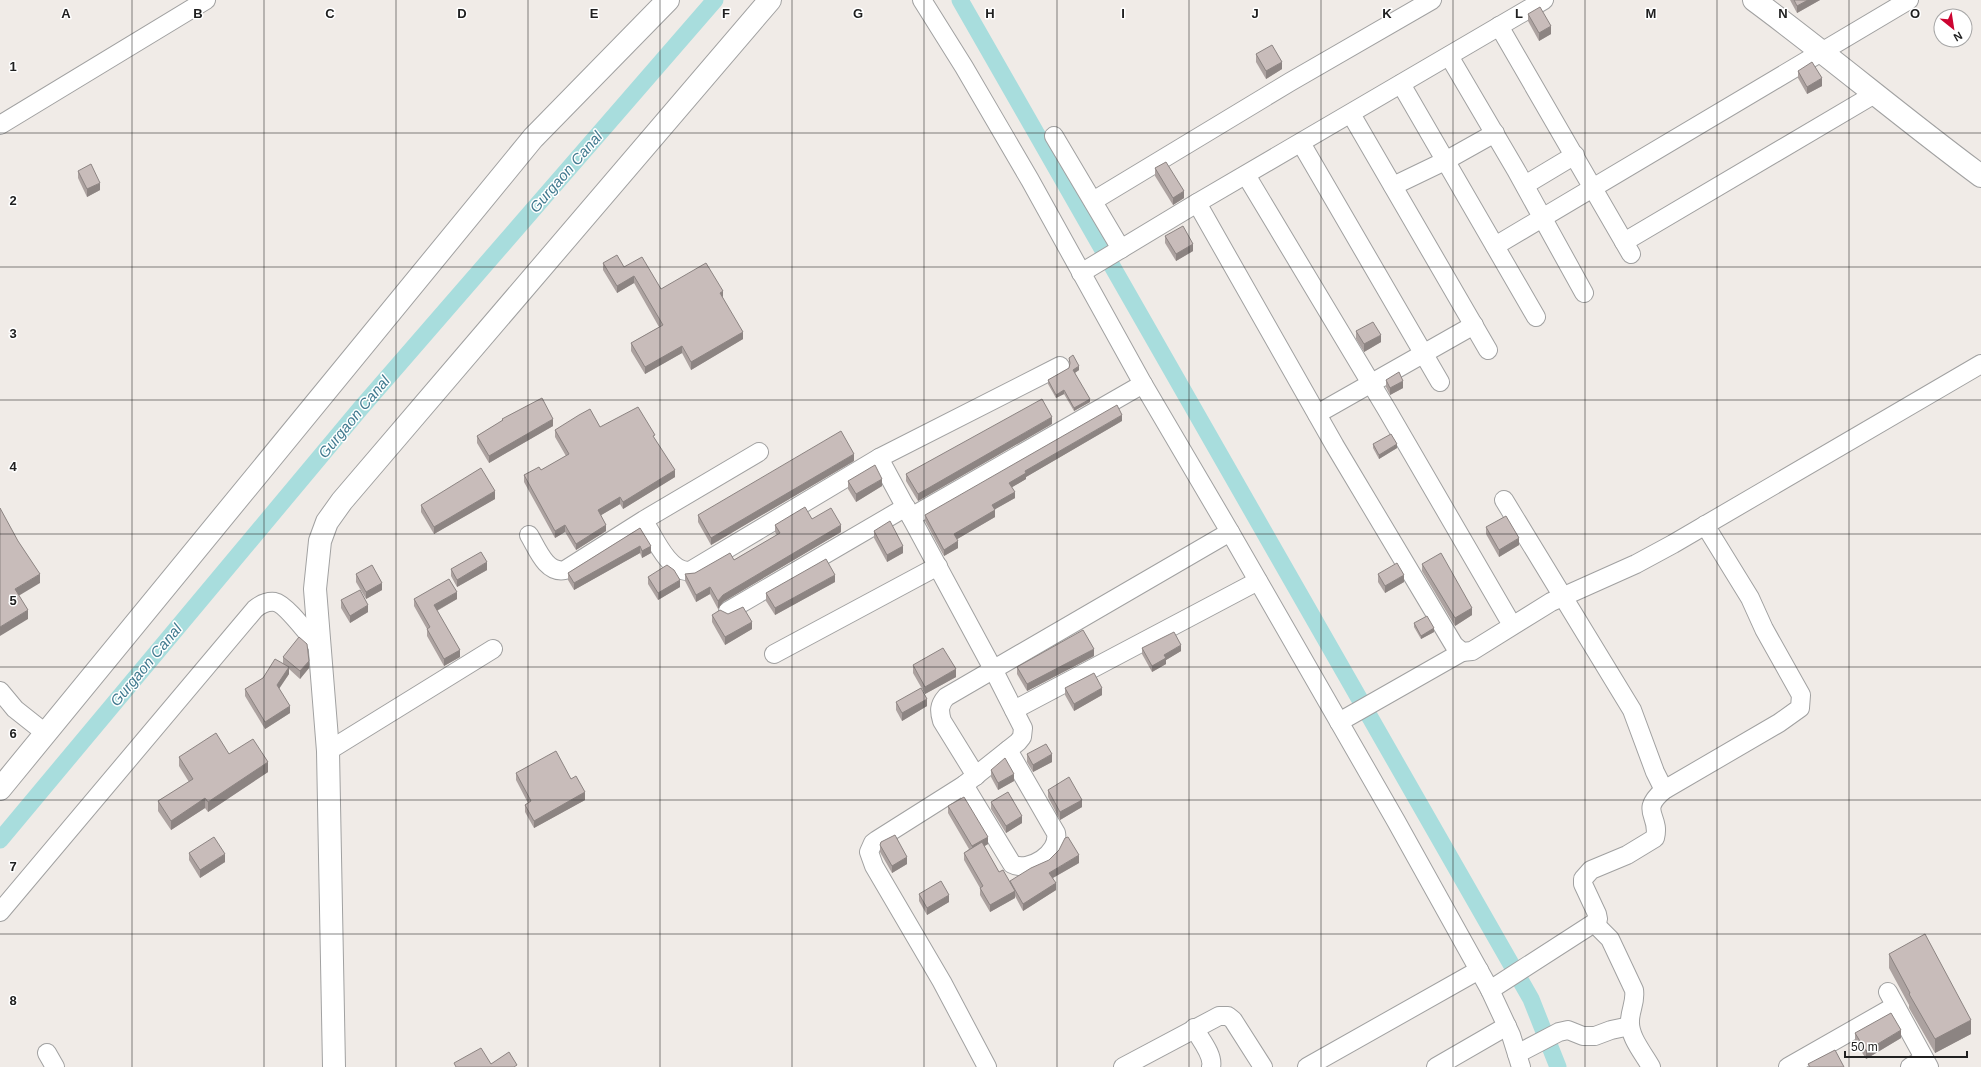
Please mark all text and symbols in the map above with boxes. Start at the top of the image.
text: A [61,6,71,21]
text: B [193,6,203,21]
text: C [325,6,335,21]
text: D [457,6,467,21]
text: E [590,6,599,21]
text: F [722,6,730,21]
text: G [853,6,863,21]
text: H [985,6,995,21]
text: I [1121,6,1125,21]
text: J [1251,6,1259,21]
text: K [1382,6,1392,21]
text: L [1515,6,1523,21]
text: M [1646,6,1656,21]
text: N [1778,6,1788,21]
text: O [1910,6,1920,21]
north arrow [1933,8,1973,48]
text: N [1952,29,1964,44]
text: 1 [9,59,17,74]
water label: Gurgaon Canal [526,127,606,216]
text: 2 [9,193,17,208]
text: 3 [9,326,17,341]
water label: Gurgaon Canal [314,372,393,461]
text: 4 [9,459,17,474]
text: 5 [9,593,17,608]
water label: Gurgaon Canal [106,620,185,709]
text: 6 [9,726,17,741]
text: 7 [9,859,17,874]
text: 8 [9,993,17,1008]
scale bar [1845,1033,1967,1059]
text: 50 m [1851,1040,1878,1054]

